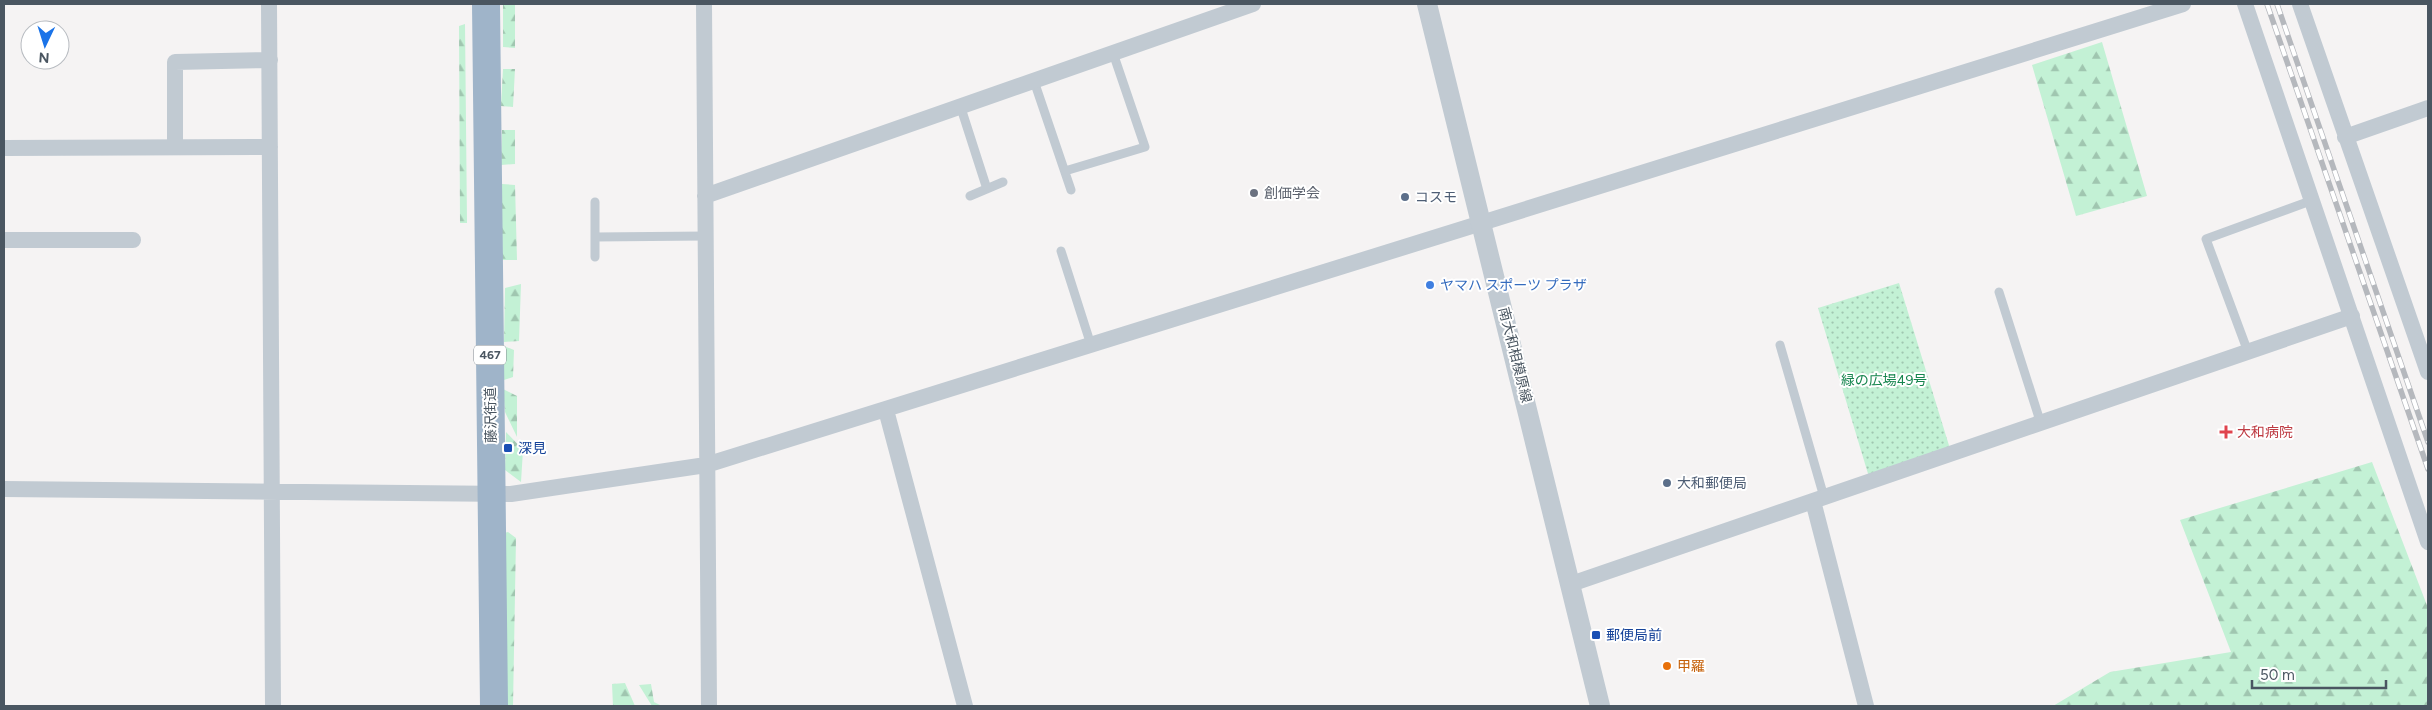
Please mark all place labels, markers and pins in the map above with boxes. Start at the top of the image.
place label: 創価学会 [1264,185,1320,202]
marker: 創価学会 [1248,187,1260,199]
place label: コスモ [1415,189,1457,206]
marker: コスモ [1399,191,1411,203]
place label: ヤマハ スポーツ プラザ [1440,277,1587,294]
marker: ヤマハ スポーツ プラザ [1424,279,1436,291]
place label: 大和病院 [2237,424,2293,441]
marker: 大和病院 [2219,425,2233,439]
place label: 深見 [518,440,546,457]
marker: 深見 [502,442,514,454]
place label: 大和郵便局 [1677,475,1747,492]
marker: 大和郵便局 [1661,477,1673,489]
place label: 郵便局前 [1606,627,1662,644]
marker: 郵便局前 [1590,629,1602,641]
place label: 甲羅 [1677,658,1705,675]
marker: 甲羅 [1661,660,1673,672]

